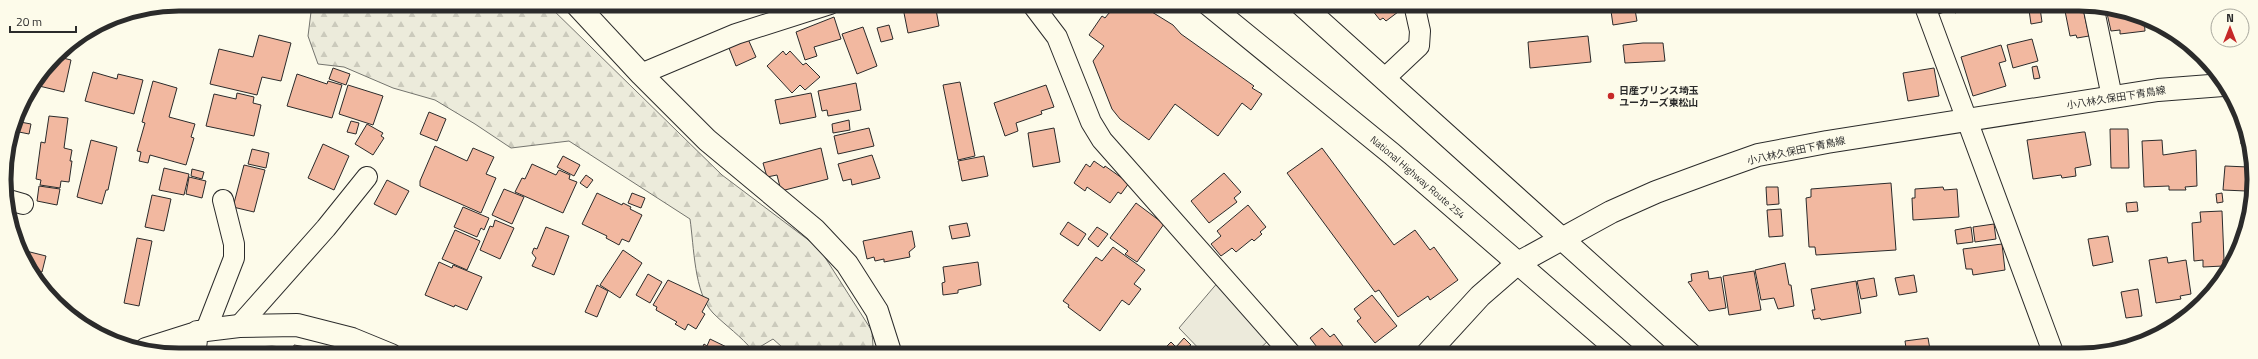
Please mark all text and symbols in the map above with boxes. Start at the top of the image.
scale bar [10,8,76,34]
north arrow [2210,8,2250,48]
text: N [2226,10,2234,26]
text: 20 m [16,12,42,31]
street label: 小八林久保田下青鳥線 [2066,82,2167,113]
place label: 日産プリンス埼玉 ユーカーズ東松山 [1619,83,1699,110]
marker: 日産プリンス埼玉 ユーカーズ東松山 [1606,91,1616,101]
street label: National Highway Route 254 [1367,132,1469,223]
street label: 小八林久保田下青鳥線 [1746,133,1847,168]

